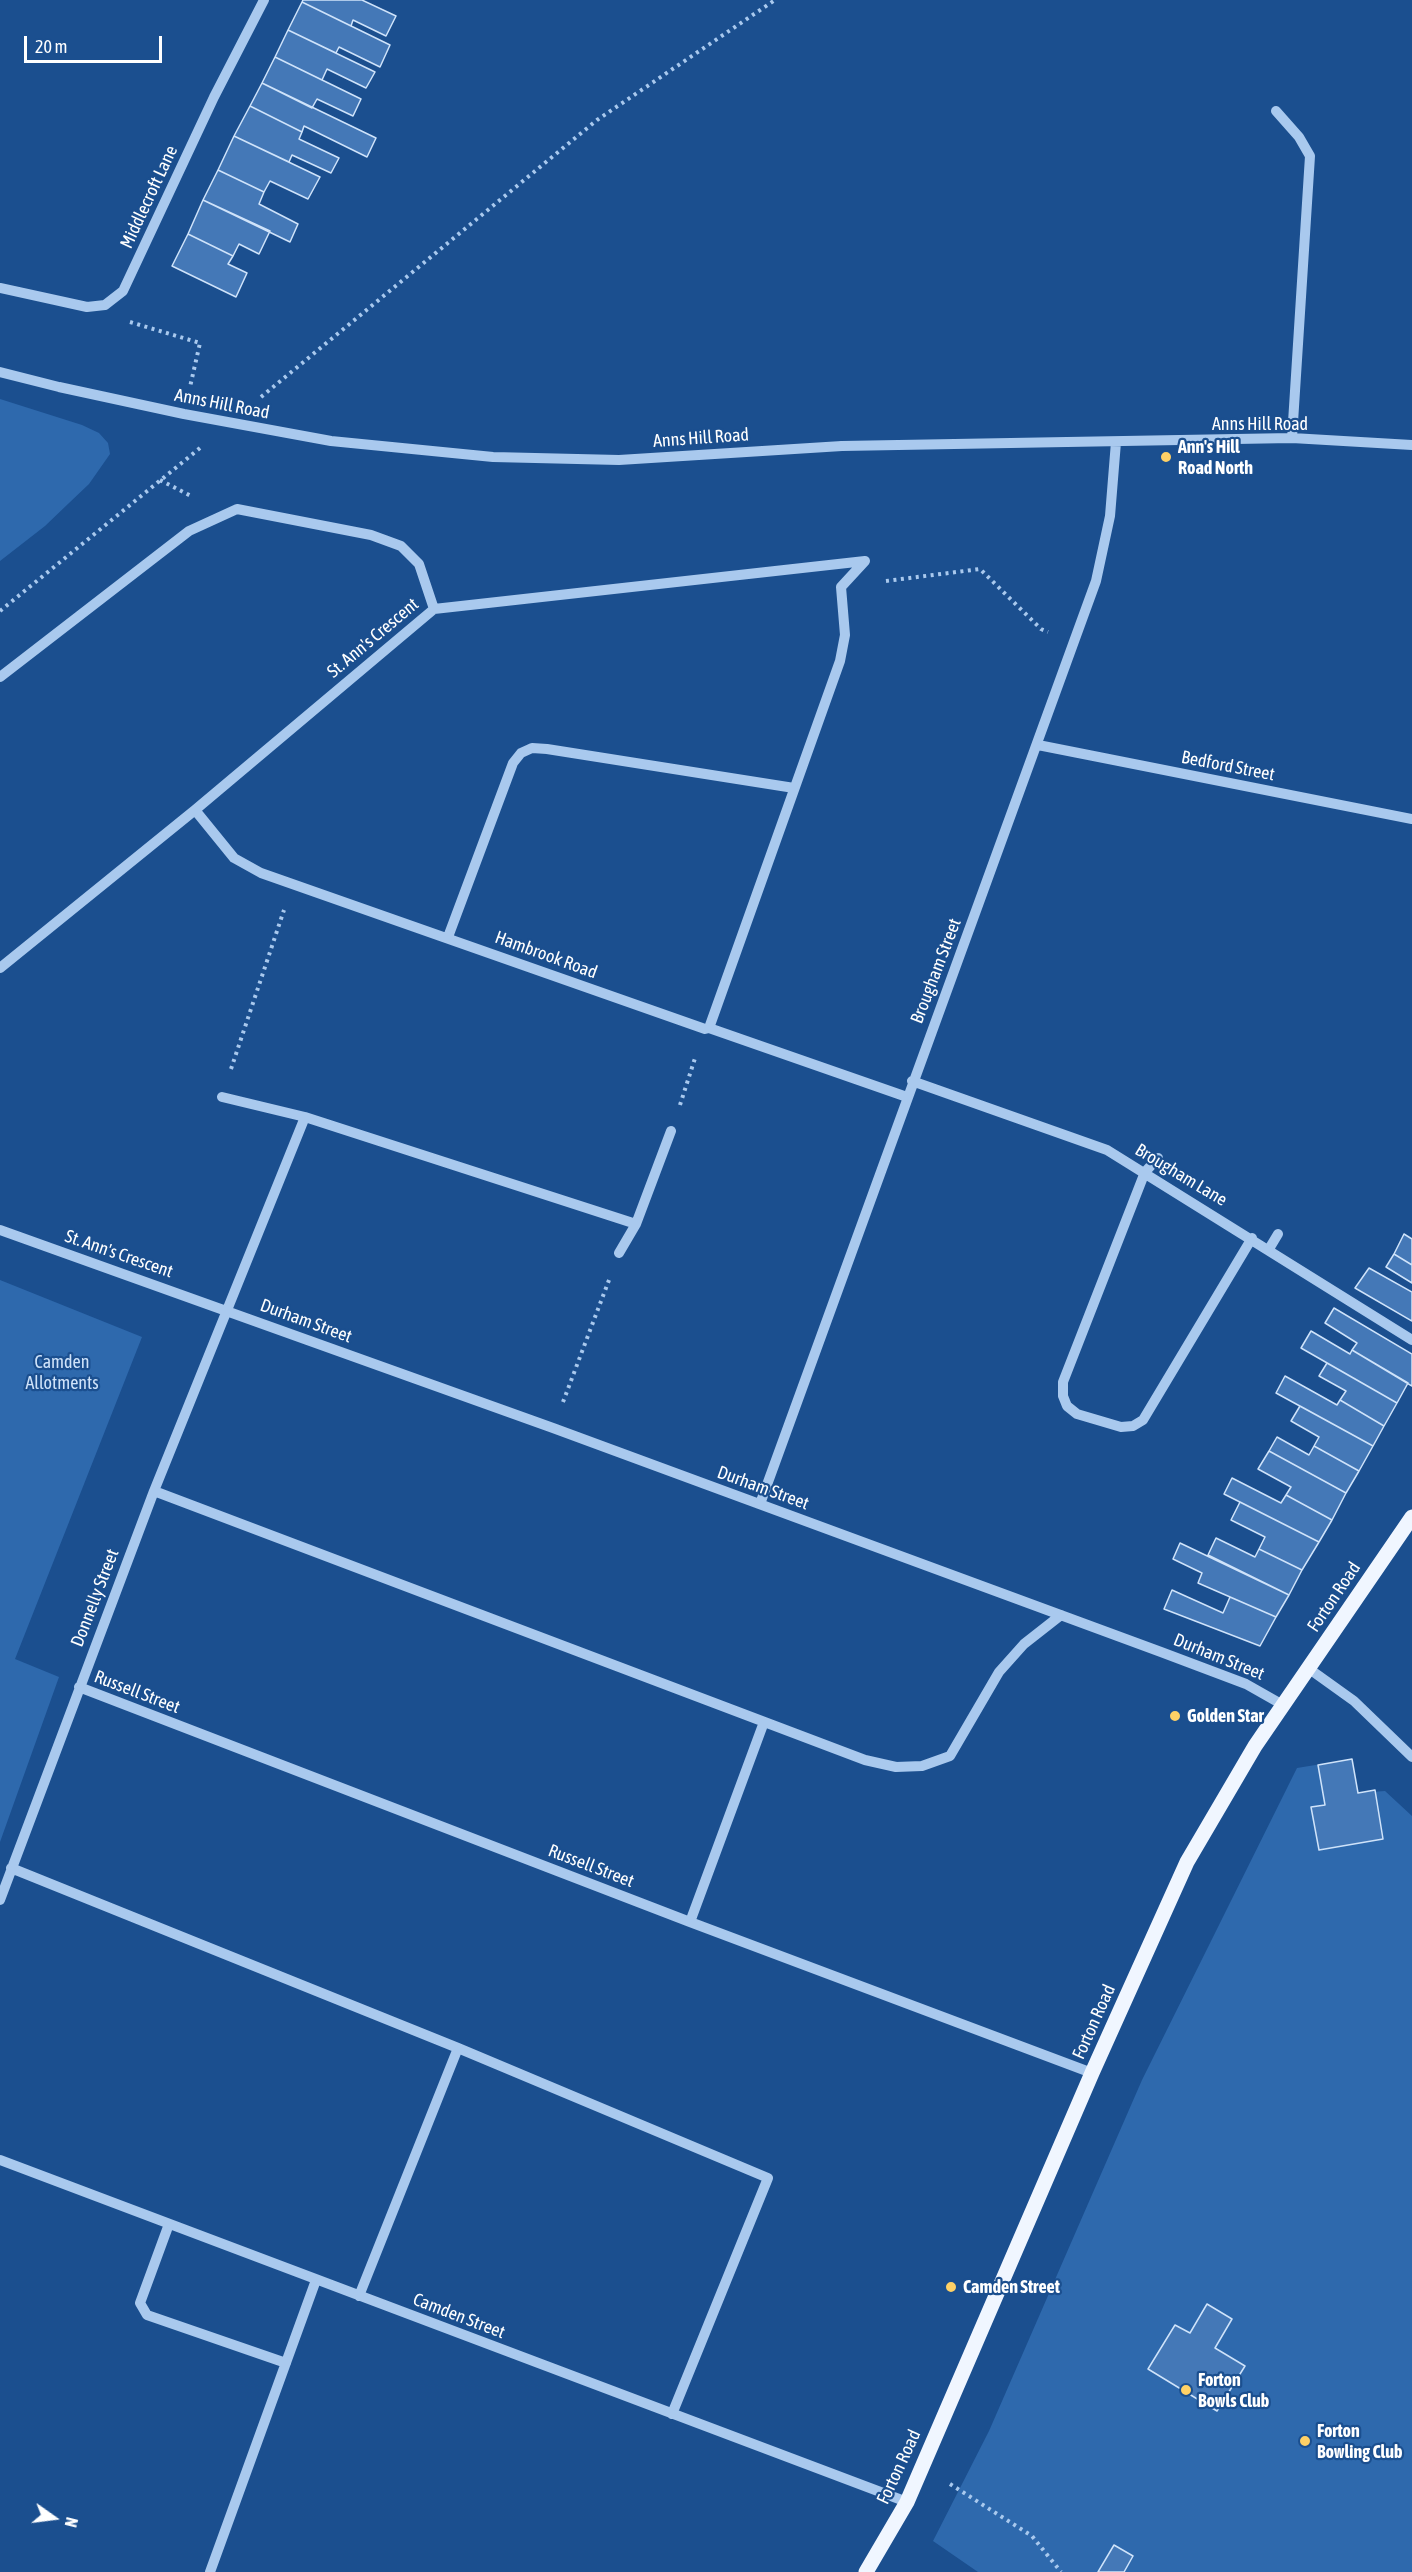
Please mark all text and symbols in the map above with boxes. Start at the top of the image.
scale bar [27,24,165,62]
text: 20 m [35,36,67,57]
street label: Middlecroft Lane [116,142,182,252]
street label: Anns Hill Road [173,384,271,424]
street label: Anns Hill Road [1212,413,1308,435]
street label: Anns Hill Road [652,424,750,452]
place label: Ann's Hill Road North [1178,436,1253,478]
marker: Ann's Hill Road North [1159,450,1173,464]
street label: St. Ann's Crescent [323,593,423,683]
street label: Bedford Street [1180,746,1276,786]
street label: Brougham Street [906,915,966,1027]
street label: Hambrook Road [492,927,600,983]
street label: Brougham Lane [1131,1139,1231,1211]
street label: St. Ann's Crescent [62,1225,176,1283]
street label: Durham Street [257,1294,355,1348]
park label: Camden Allotments [25,1351,99,1394]
street label: Durham Street [714,1461,812,1515]
street label: Donnelly Street [66,1546,124,1650]
street label: Forton Road [1303,1558,1365,1636]
street label: Durham Street [1170,1629,1268,1685]
street label: Russell Street [91,1666,183,1718]
place label: Golden Star [1187,1705,1264,1727]
marker: Golden Star [1168,1709,1182,1723]
street label: Russell Street [545,1840,637,1892]
street label: Forton Road [1068,1981,1120,2063]
place label: Camden Street [963,2276,1060,2298]
marker: Camden Street [944,2280,958,2294]
street label: Camden Street [410,2289,508,2343]
place label: Forton Bowls Club [1198,2369,1269,2412]
marker: Forton Bowls Club [1179,2383,1193,2397]
place label: Forton Bowling Club [1317,2420,1402,2462]
street label: Forton Road [872,2426,926,2508]
marker: Forton Bowling Club [1298,2434,1312,2448]
north arrow [24,2488,84,2548]
text: N [62,2516,81,2529]

